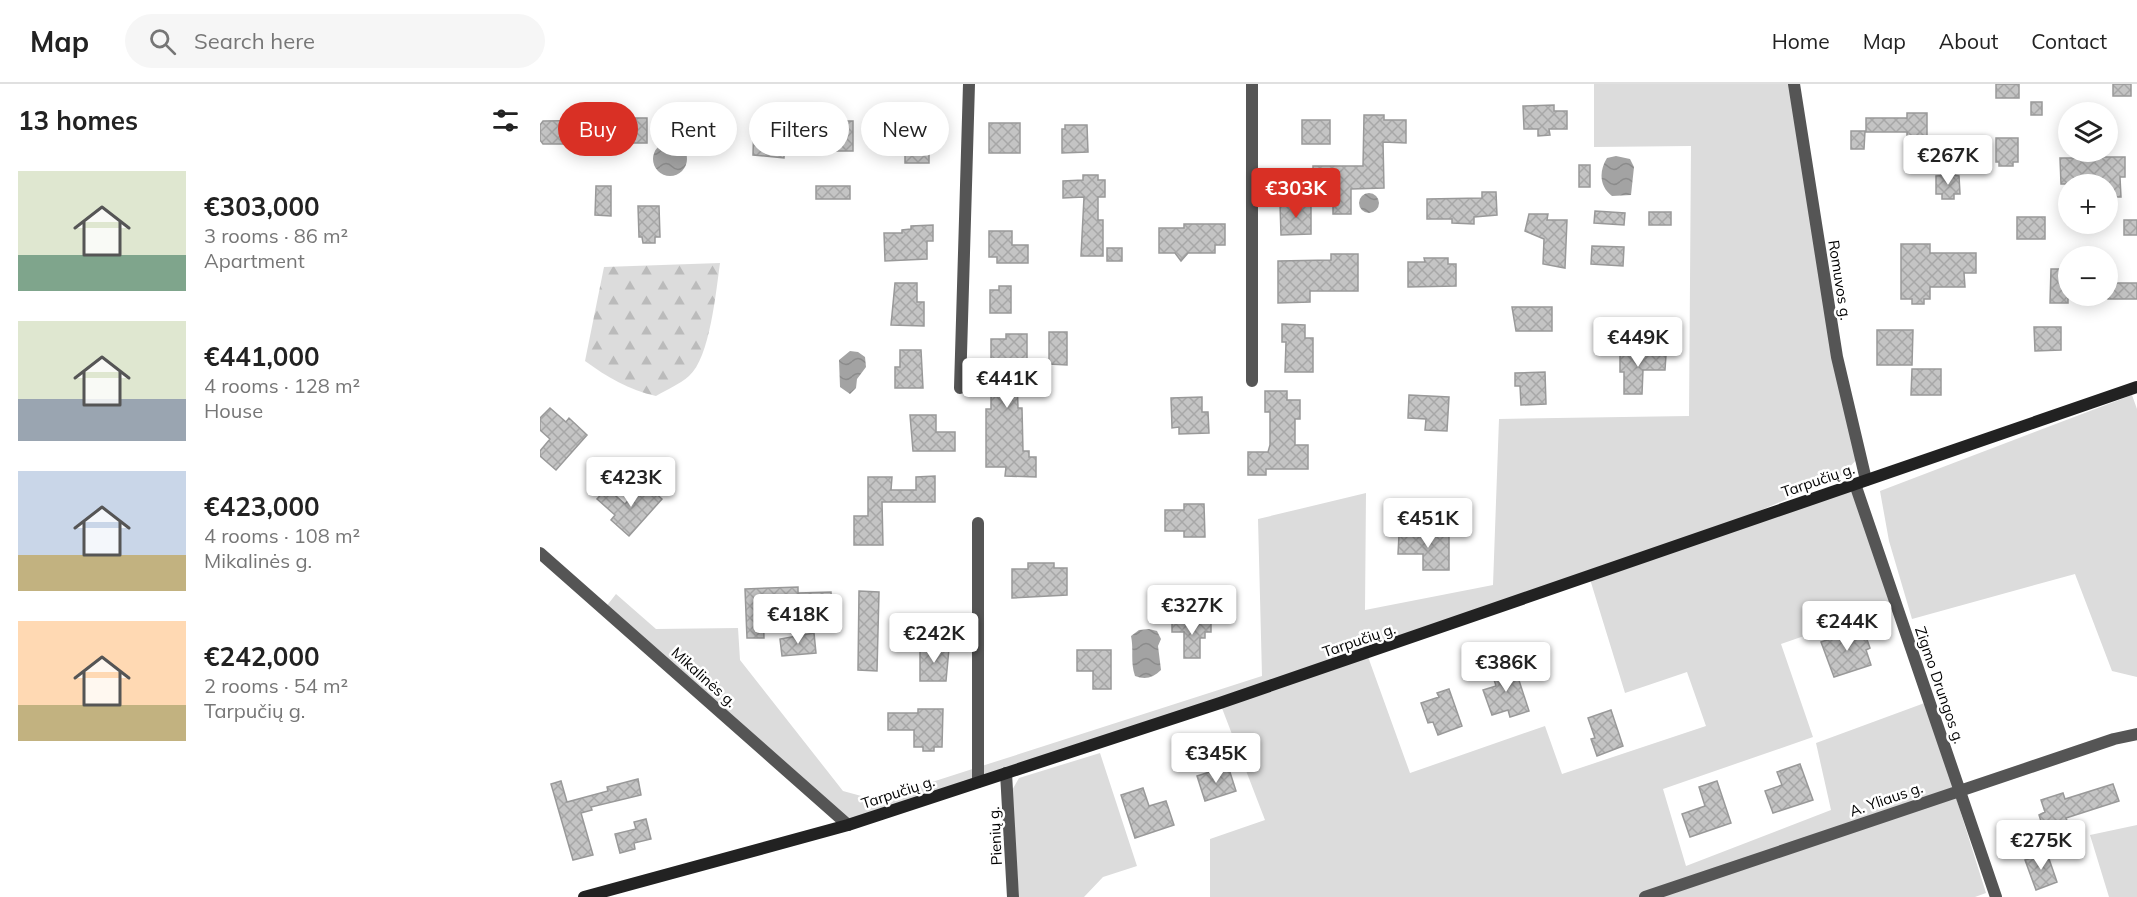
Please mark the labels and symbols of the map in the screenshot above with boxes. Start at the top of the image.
pin: €267K [1906,135,1990,186]
pin: €303K [1254,168,1338,219]
street label: Romuvos g. [1824,239,1856,321]
pin: €449K [1596,317,1680,368]
pin: €441K [965,358,1049,409]
pin: €423K [589,457,673,508]
street label: Tarpučių g. [1779,459,1857,501]
pin: €451K [1386,498,1470,549]
pin: €327K [1150,585,1234,636]
pin: €418K [756,594,840,645]
pin: €244K [1805,601,1889,652]
pin: €242K [892,613,976,664]
street label: Tarpučių g. [1320,619,1398,661]
street label: Zigmo Drungos g. [1911,624,1969,746]
pin: €386K [1464,642,1548,693]
street label: Mikalinės g. [668,643,740,711]
pin: €345K [1174,733,1258,784]
street label: Tarpučių g. [859,771,937,813]
street label: A. Yliaus g. [1847,778,1925,820]
street label: Pienių g. [984,806,1006,866]
pin: €275K [1999,820,2083,871]

